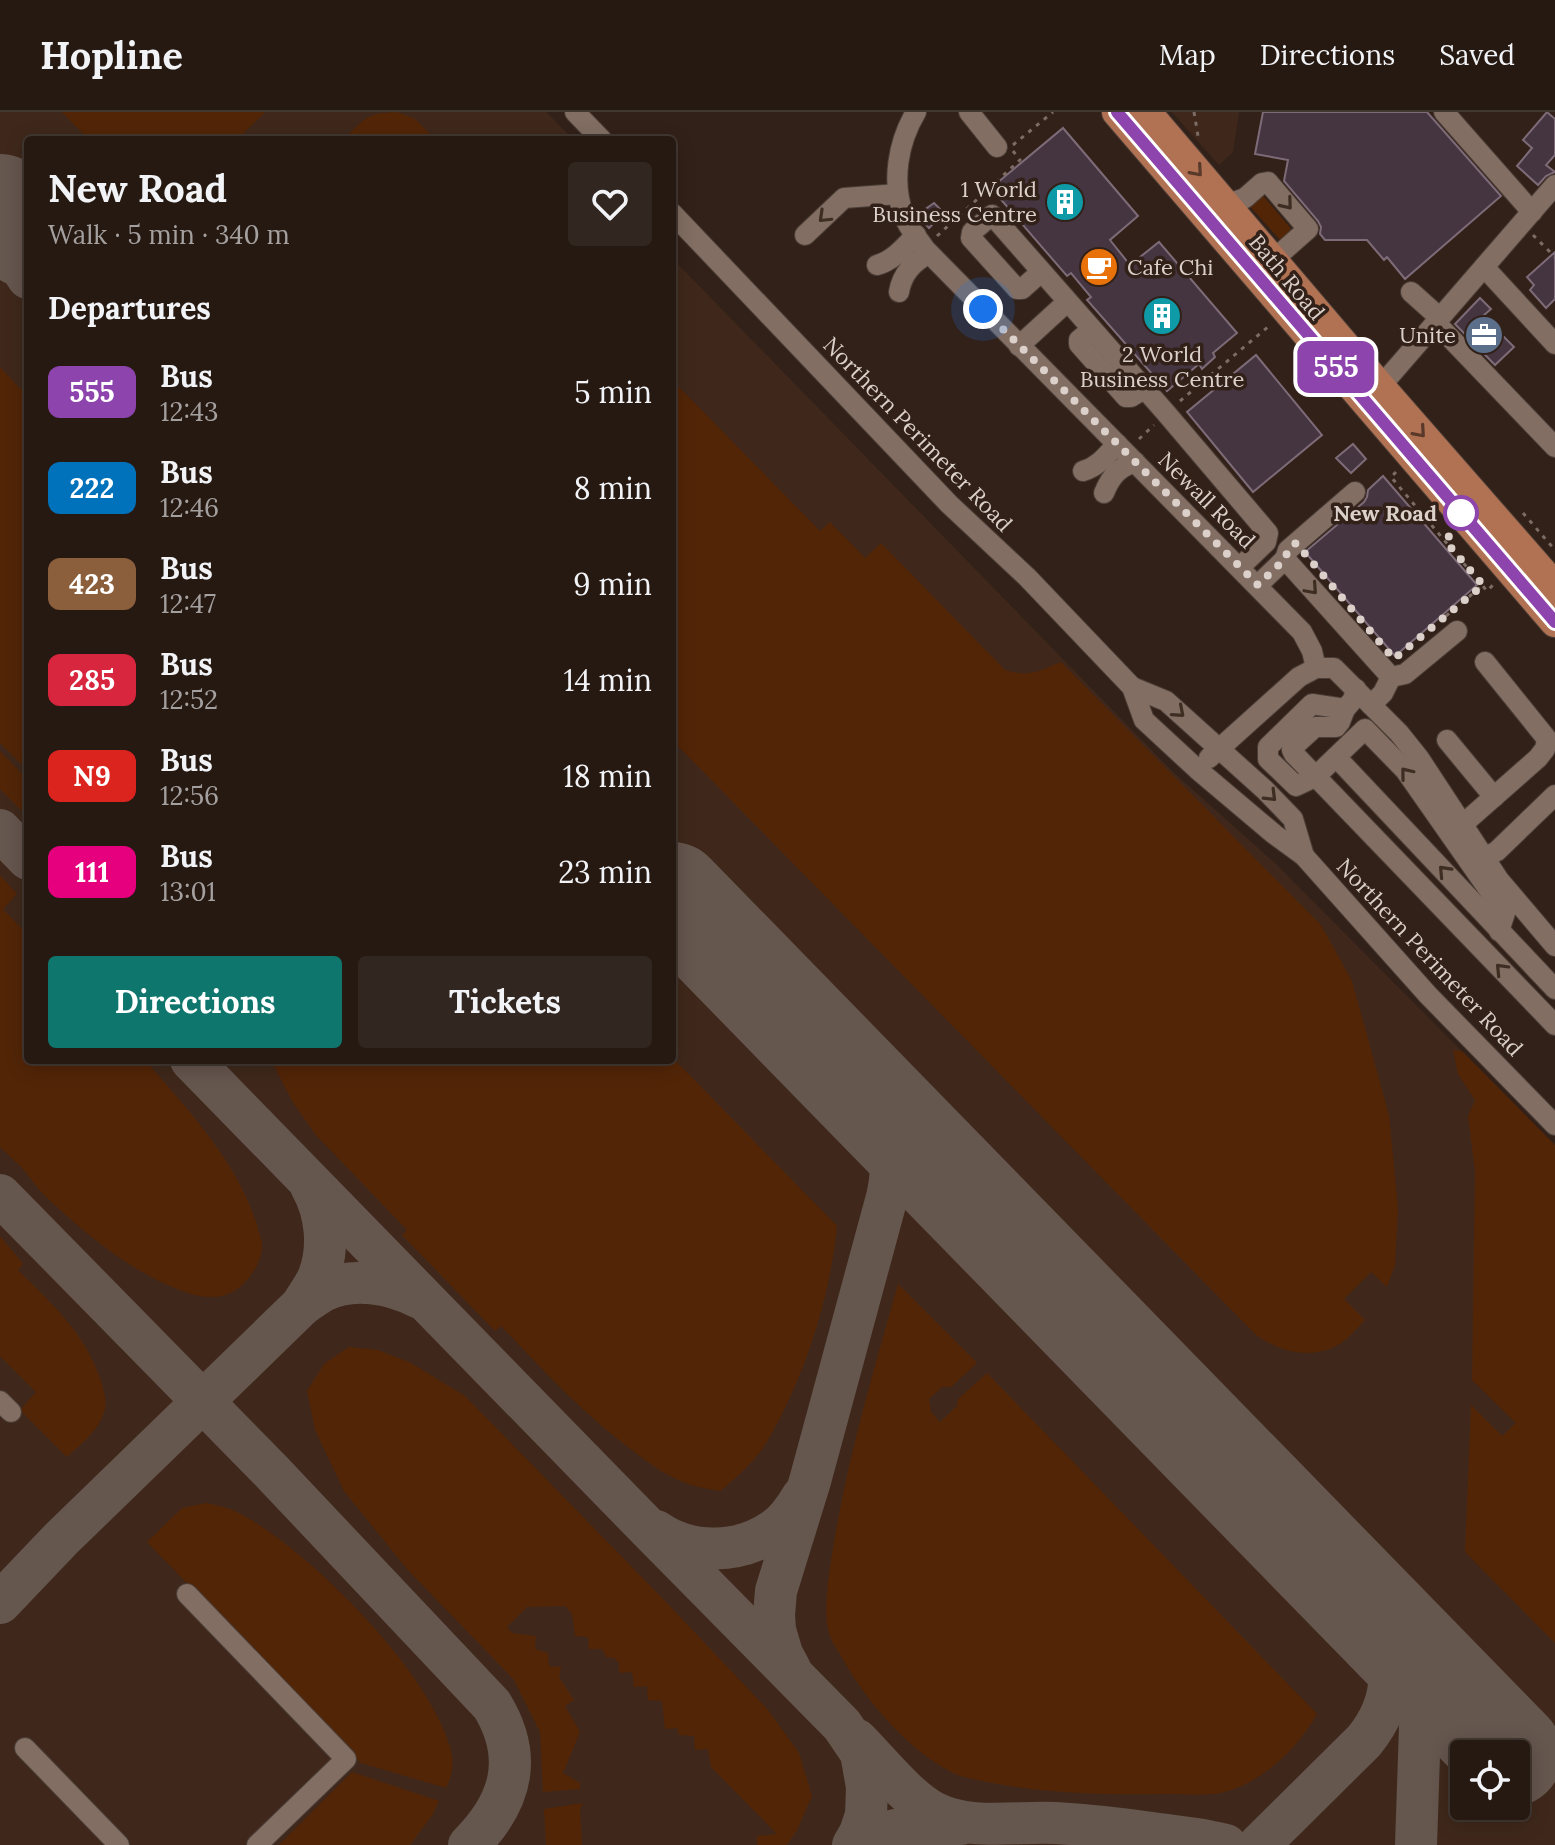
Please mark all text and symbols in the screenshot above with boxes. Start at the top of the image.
text: Hopline [40,31,183,79]
text: Map [1159,37,1216,73]
text: Directions [1260,37,1395,73]
text: Saved [1439,37,1515,73]
button: heart [568,162,652,246]
one-way arrow [1187,162,1201,176]
text: New Road [48,164,227,212]
place label: 1 World Business Centre [872,175,1037,228]
building icon: 1 World Business Centre [1044,181,1086,223]
one-way arrow [1277,195,1292,210]
one-way arrow [819,208,833,222]
text: Walk · 5 min · 340 m [48,218,290,251]
street label: Bath Road [1243,228,1331,326]
cafe icon: Cafe Chi [1078,246,1120,288]
place label: Cafe Chi [1127,253,1214,281]
text: Departures [48,289,211,327]
your location [963,289,1003,329]
building icon: 2 World Business Centre [1141,295,1183,337]
office icon: Unite [1463,314,1505,356]
place label: Unite [1399,321,1456,349]
street label: Northern Perimeter Road [817,331,1019,537]
place label: 2 World Business Centre [1080,340,1244,393]
line badge: 555 [1290,341,1382,393]
text: 555 [1313,349,1359,385]
text: Bus [160,357,213,395]
text: 5 min [574,373,652,411]
text: 555 [69,374,115,410]
text: 12:43 [160,395,219,428]
one-way arrow [1410,423,1425,438]
street label: Newall Road [1153,446,1261,554]
text: Bus [160,453,213,491]
text: 8 min [574,469,652,507]
text: 222 [70,470,114,506]
text: 12:46 [160,491,219,524]
marker: New Road [1444,496,1478,530]
place label: New Road [1333,499,1437,527]
text: Bus [160,549,213,587]
text: 9 min [573,565,652,603]
text: 423 [69,566,115,602]
one-way arrow [1302,580,1316,595]
text: 12:47 [160,587,216,620]
text: Bus [160,645,213,683]
text: 14 min [563,661,652,699]
text: 285 [69,662,115,698]
text: 12:52 [160,683,218,716]
one-way arrow [1169,702,1184,717]
text: Bus [160,741,213,779]
text: 18 min [563,757,652,795]
text: N9 [73,758,111,794]
one-way arrow [1401,768,1416,782]
text: 12:56 [160,779,219,812]
one-way arrow [1262,787,1276,801]
text: Bus [160,837,213,875]
street label: Northern Perimeter Road [1331,852,1529,1062]
text: 23 min [558,853,652,891]
text: 111 [75,854,109,890]
one-way arrow [1439,866,1453,881]
text: 13:01 [160,875,216,908]
button: Directions [48,956,342,1048]
button: Tickets [358,956,652,1048]
one-way arrow [1496,964,1510,978]
map controls [1450,1740,1530,1820]
button: locate [1450,1740,1530,1820]

